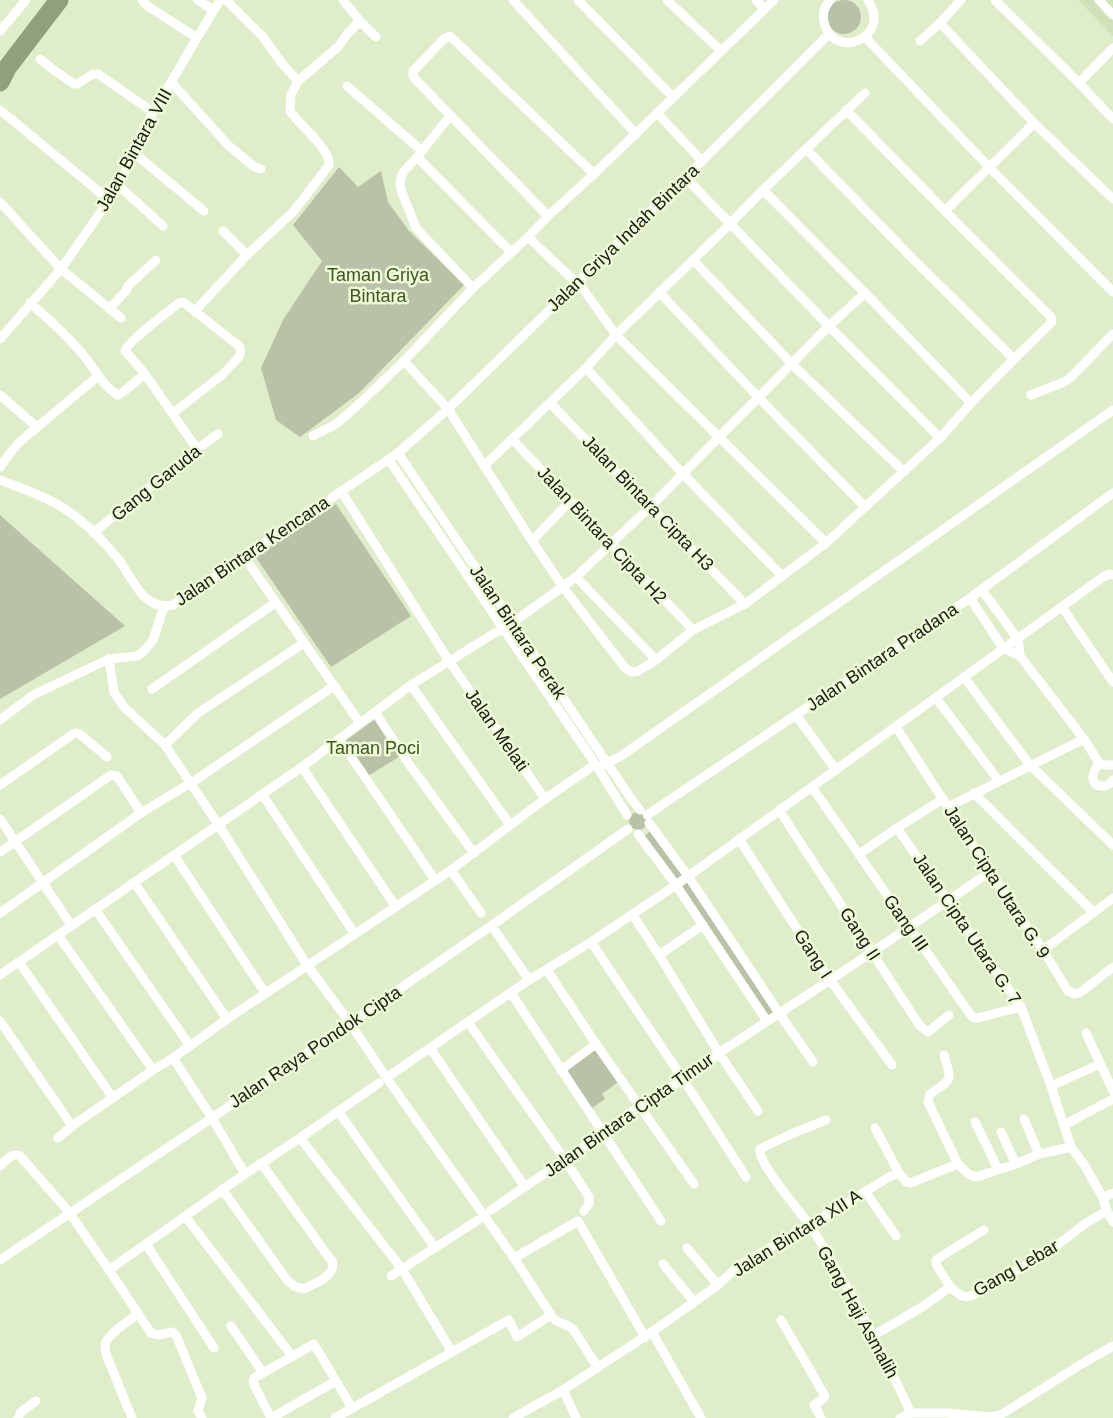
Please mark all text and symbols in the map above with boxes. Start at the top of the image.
street label: Jalan Bintara VIII [92,85,176,215]
street label: Jalan Griya Indah Bintara [543,160,704,316]
park label: Taman Griya Bintara [327,265,430,306]
street label: Jalan Bintara Cipta H3 [578,431,718,575]
street label: Gang Garuda [107,440,205,525]
street label: Jalan Bintara Cipta H2 [533,462,671,608]
street label: Jalan Bintara Kencana [171,492,333,610]
street label: Jalan Bintara Perak [466,561,571,704]
street label: Jalan Bintara Pradana [803,598,962,715]
street label: Jalan Melati [461,685,533,775]
park label: Taman Poci [326,738,420,758]
street label: Jalan Cipta Utara G. 9 [940,802,1054,962]
street label: Jalan Cipta Utara G. 7 [909,850,1025,1008]
street label: Gang III [879,891,933,955]
street label: Gang II [836,904,884,964]
street label: Gang I [790,926,836,982]
street label: Jalan Raya Pondok Cipta [225,981,406,1112]
street label: Jalan Bintara Cipta Timur [540,1049,718,1181]
street label: Jalan Bintara XII A [729,1185,865,1281]
street label: Gang Lebar [970,1236,1062,1300]
street label: Gang Haji Asmalih [813,1242,903,1382]

